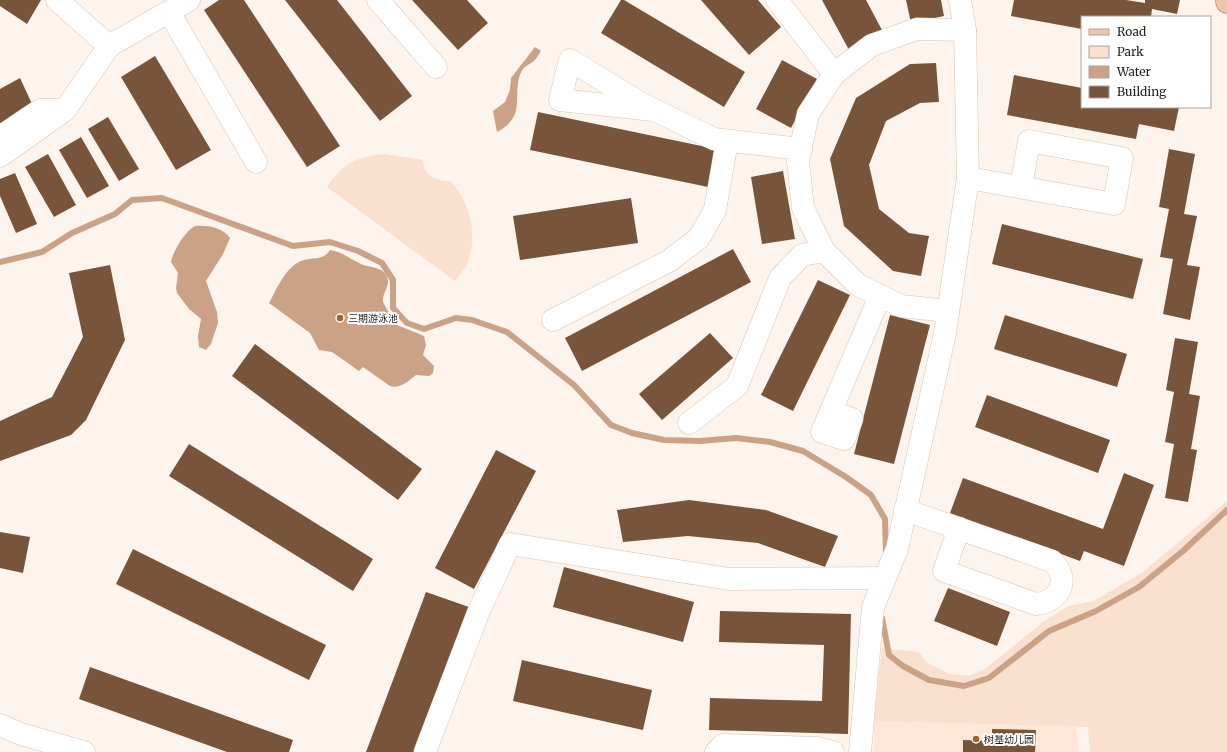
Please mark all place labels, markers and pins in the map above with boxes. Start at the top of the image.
place label: 三期游泳池 [348,312,398,325]
marker: 三期游泳池 [335,313,345,323]
place label: 树基幼儿园 [984,733,1034,746]
marker: 树基幼儿园 [971,734,981,744]

